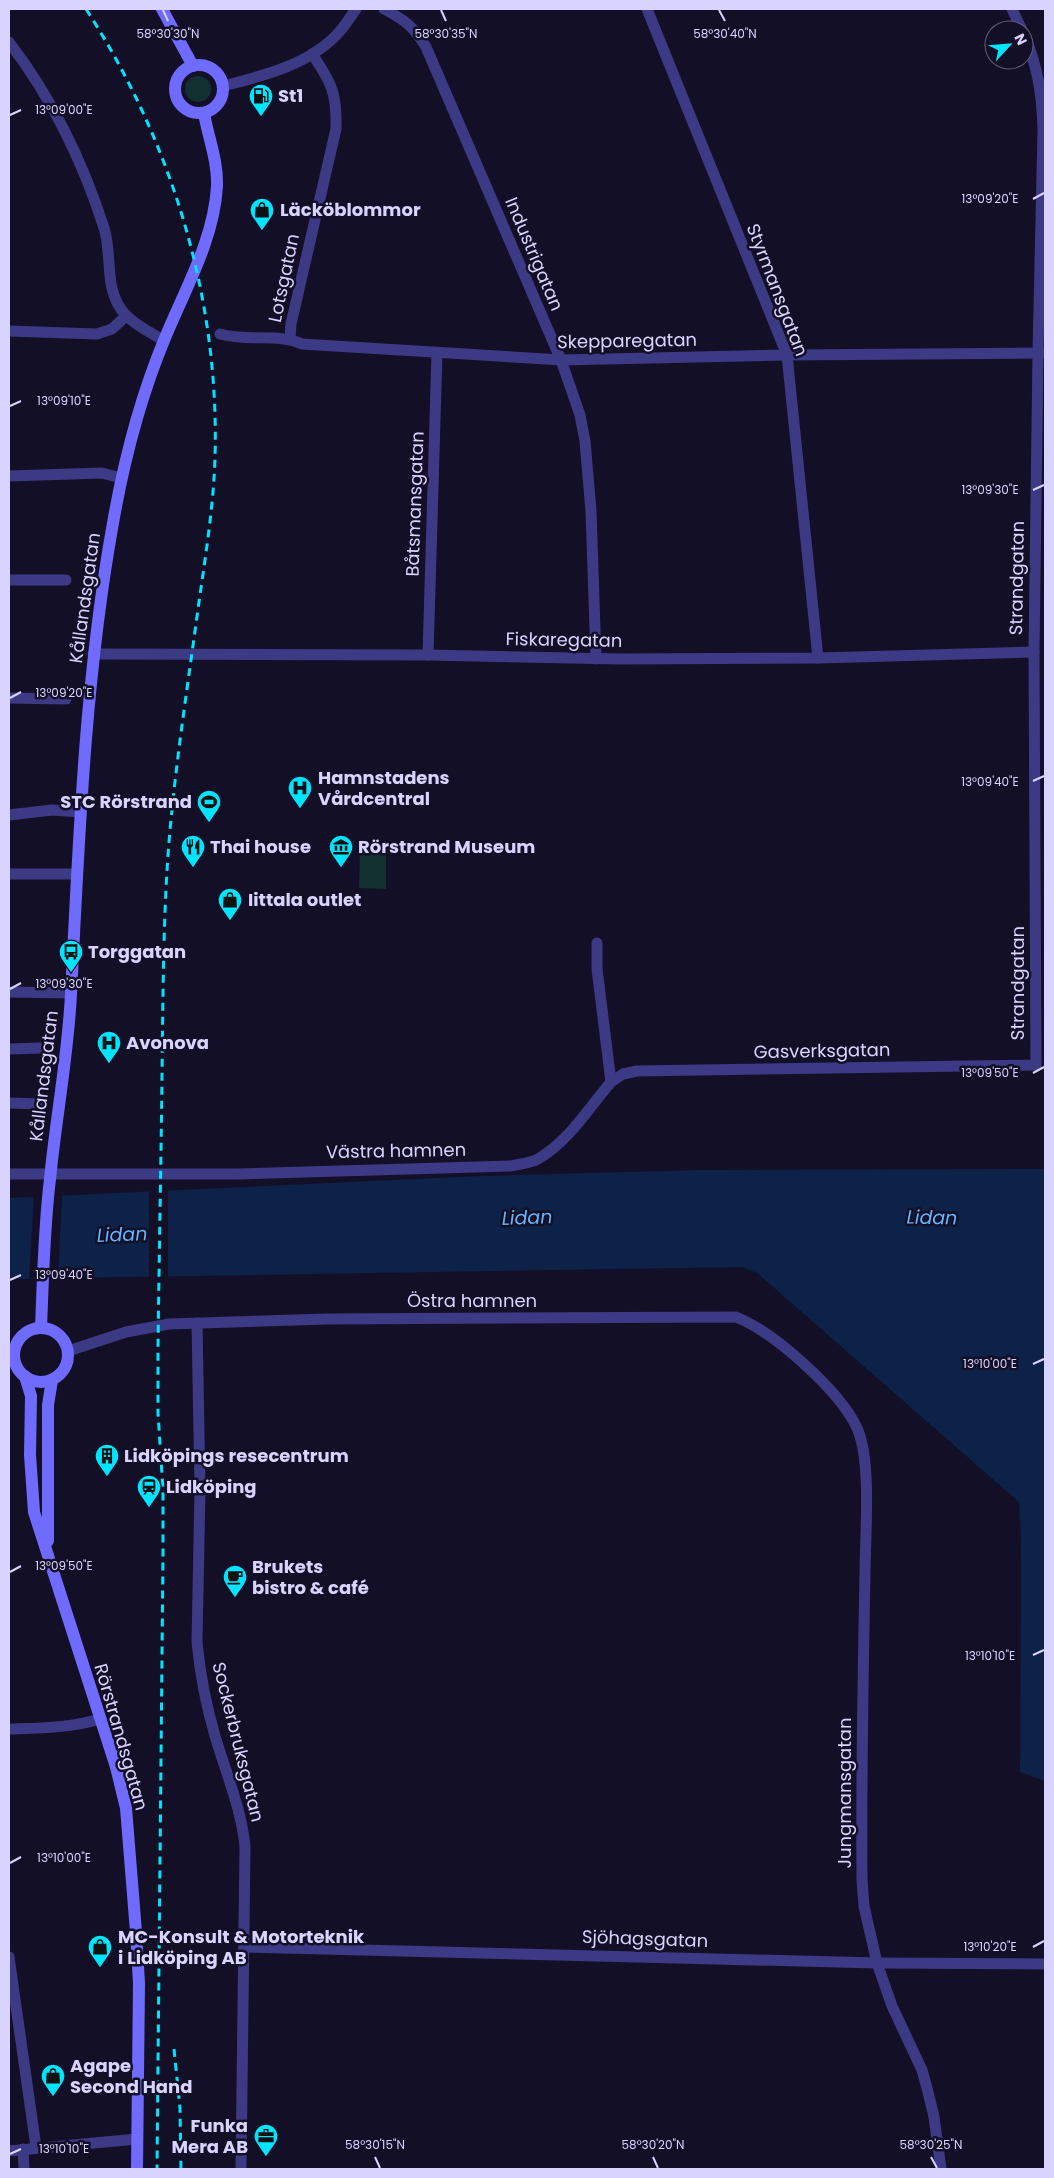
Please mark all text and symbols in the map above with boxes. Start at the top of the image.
north arrow [984,20,1034,70]
text: 58°30'30"N [136,25,200,42]
text: 58°30'35"N [414,25,478,42]
text: 58°30'40"N [693,25,757,42]
text: N [1009,30,1032,48]
fuel station icon: St1 [248,83,274,117]
place label: St1 [278,83,303,108]
text: 13°09'00"E [35,101,93,118]
text: 13°09'20"E [962,190,1018,207]
street label: Industrigatan [499,193,570,315]
shop icon: Läcköblommor [249,197,275,231]
place label: Läcköblommor [280,197,421,222]
street label: Styrmansgatan [741,220,814,360]
street label: Lotsgatan [262,231,305,324]
street label: Skepparegatan [557,327,697,354]
text: 13°09'10"E [37,392,91,409]
street label: Båtsmansgatan [399,431,430,577]
text: 13°09'30"E [961,481,1019,498]
street label: Strandgatan [1003,521,1030,635]
street label: Kållandsgatan [63,531,106,665]
street label: Fiskaregatan [505,626,623,653]
text: 13°09'20"E [36,684,92,701]
place label: Hamnstadens Vårdcentral [318,765,450,811]
text: 13°09'40"E [961,773,1019,790]
hospital icon: Hamnstadens Vårdcentral [287,775,313,809]
place label: STC Rörstrand [60,789,192,814]
sports icon: STC Rörstrand [196,789,222,823]
restaurant icon: Thai house [180,834,206,868]
place label: Thai house [210,834,311,859]
museum icon: Rörstrand Museum [328,834,354,868]
place label: Rörstrand Museum [358,834,535,859]
shop icon: Iittala outlet [217,887,243,921]
place label: Iittala outlet [248,887,361,912]
street label: Strandgatan [1005,926,1030,1040]
bus stop icon: Torggatan [58,939,84,973]
place label: Torggatan [88,939,186,964]
text: 13°09'30"E [35,975,93,992]
street label: Kållandsgatan [23,1009,64,1143]
hospital icon: Avonova [96,1030,122,1064]
place label: Avonova [126,1030,209,1055]
street label: Gasverksgatan [753,1037,891,1064]
text: 13°09'50"E [961,1064,1019,1081]
street label: Västra hamnen [326,1137,466,1164]
water label: Lidan [501,1203,553,1232]
water label: Lidan [906,1204,958,1231]
water label: Lidan [96,1220,148,1249]
text: 13°09'40"E [35,1266,93,1283]
street label: Östra hamnen [407,1288,537,1313]
text: 13°10'00"E [963,1355,1017,1372]
building icon: Lidköpings resecentrum [94,1443,120,1477]
place label: Lidköpings resecentrum [124,1443,349,1468]
station icon: Lidköping [136,1474,162,1508]
place label: Lidköping [166,1474,257,1499]
place label: Brukets bistro & café [252,1554,369,1600]
text: 13°09'50"E [35,1557,93,1574]
cafe icon: Brukets bistro & café [222,1564,248,1598]
text: 13°10'10"E [965,1647,1015,1664]
street label: Sockerbruksgatan [207,1659,270,1824]
street label: Rörstrandsgatan [89,1661,154,1813]
street label: Jungmansgatan [832,1718,857,1868]
text: 13°10'00"E [37,1849,91,1866]
place label: MC-Konsult & Motorteknik i Lidköping AB [118,1924,365,1970]
street label: Sjöhagsgatan [581,1924,709,1953]
shop icon: MC-Konsult & Motorteknik i Lidköping AB [87,1934,113,1968]
text: 13°10'20"E [963,1938,1017,1955]
place label: Agape Second Hand [70,2053,192,2099]
shop icon: Agape Second Hand [40,2063,66,2097]
place label: Funka Mera AB [172,2113,248,2159]
office icon: Funka Mera AB [253,2123,279,2157]
text: 58°30'15"N [345,2136,405,2153]
text: 58°30'20"N [622,2136,684,2153]
text: 58°30'25"N [900,2136,962,2153]
text: 13°10'10"E [39,2140,89,2157]

